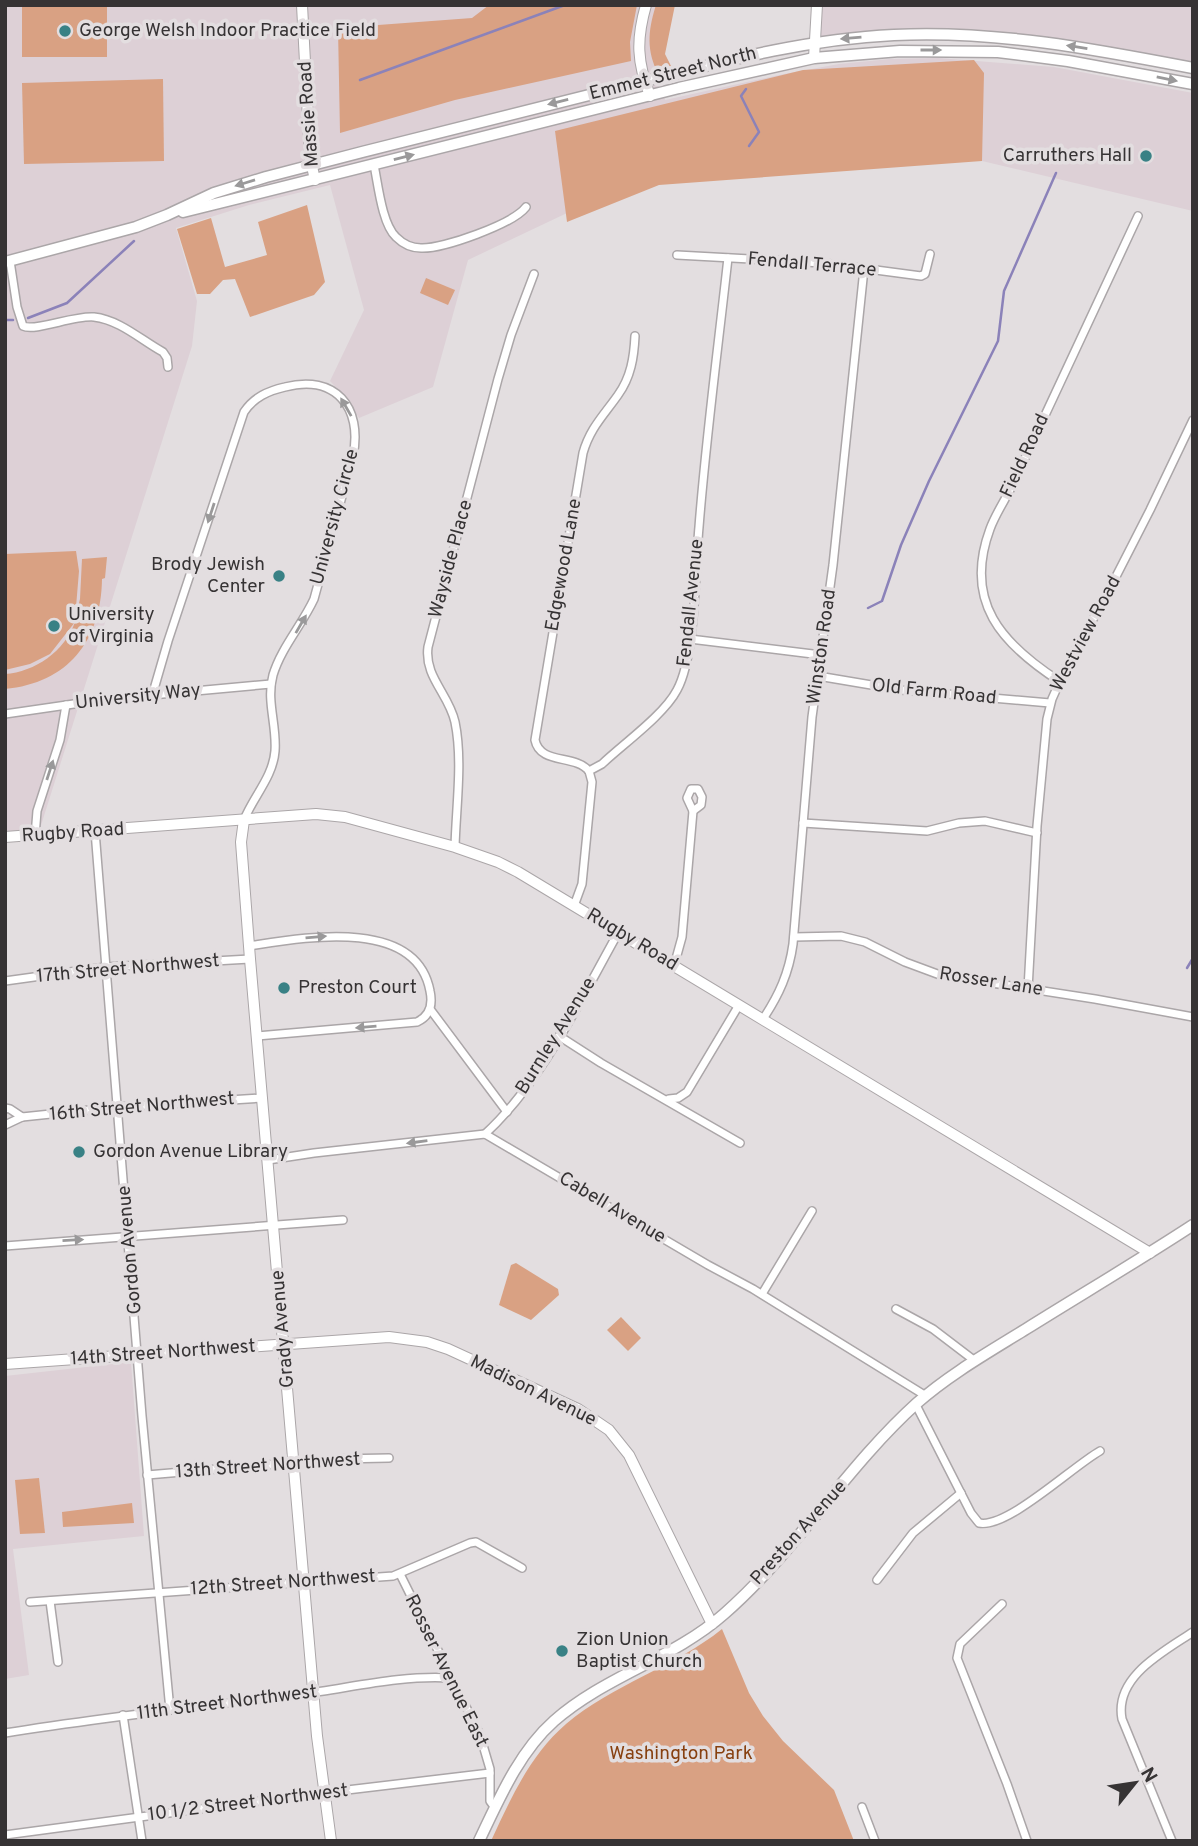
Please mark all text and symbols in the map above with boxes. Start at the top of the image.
place label: George Welsh Indoor Practice Field [79,19,376,43]
marker: George Welsh Indoor Practice Field [57,23,73,39]
one-way arrow [839,33,861,44]
one-way arrow [1066,41,1088,52]
street label: Emmet Street North [587,42,759,106]
one-way arrow [920,44,942,56]
street label: Massie Road [293,60,325,168]
one-way arrow [1156,74,1178,85]
one-way arrow [547,97,569,108]
place label: Carruthers Hall [1003,144,1132,168]
marker: Carruthers Hall [1138,148,1154,164]
one-way arrow [394,151,416,162]
one-way arrow [235,178,256,189]
street label: Fendall Terrace [747,247,877,283]
one-way arrow [340,397,352,416]
street label: Field Road [995,410,1055,502]
street label: University Circle [305,446,365,588]
street label: Wayside Place [424,497,478,621]
street label: Edgewood Lane [541,497,587,633]
one-way arrow [205,503,216,524]
street label: Fendall Avenue [672,538,710,668]
place label: Brody Jewish Center [151,553,266,599]
marker: Brody Jewish Center [271,568,287,584]
street label: Westview Road [1045,572,1127,696]
street label: Winston Road [802,587,842,707]
place label: University of Virginia [68,603,155,649]
one-way arrow [295,614,307,633]
marker: University of Virginia [46,618,62,634]
street label: Old Farm Road [870,674,998,710]
street label: University Way [74,678,202,716]
one-way arrow [46,760,56,781]
street label: Rugby Road [21,817,125,849]
street label: Rugby Road [582,903,682,977]
one-way arrow [306,931,328,942]
street label: 17th Street Northwest [36,949,220,989]
street label: Rosser Lane [937,962,1045,1002]
street label: Burnley Avenue [510,973,602,1099]
place label: Preston Court [298,976,417,1000]
marker: Preston Court [276,980,292,996]
one-way arrow [354,1022,376,1033]
street label: 16th Street Northwest [49,1087,235,1127]
one-way arrow [406,1136,428,1147]
place label: Gordon Avenue Library [93,1140,288,1164]
marker: Gordon Avenue Library [71,1144,87,1160]
street label: Cabell Avenue [554,1167,670,1249]
street label: Gordon Avenue [112,1184,148,1316]
one-way arrow [62,1234,84,1245]
street label: Grady Avenue [266,1269,300,1389]
street label: 14th Street Northwest [70,1335,256,1371]
street label: Madison Avenue [466,1350,600,1432]
street label: 13th Street Northwest [175,1448,361,1484]
street label: Preston Avenue [746,1476,852,1590]
street label: 12th Street Northwest [190,1565,376,1601]
street label: Rosser Avenue East [399,1591,493,1751]
place label: Zion Union Baptist Church [576,1628,702,1674]
marker: Zion Union Baptist Church [554,1643,570,1659]
street label: 11th Street Northwest [136,1680,318,1726]
park label: Washington Park [609,1742,753,1766]
north arrow [1100,1748,1170,1818]
text: N [1134,1764,1162,1787]
street label: 10 1/2 Street Northwest [147,1779,349,1827]

